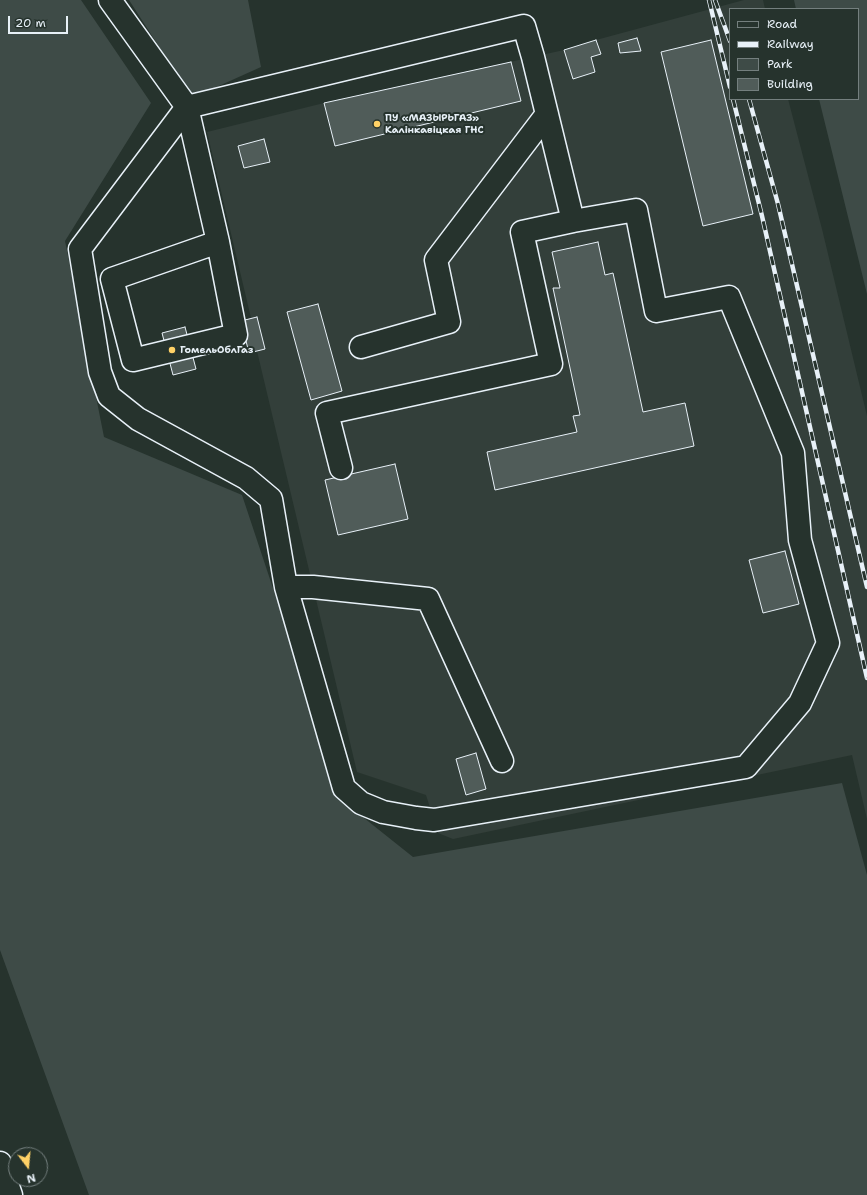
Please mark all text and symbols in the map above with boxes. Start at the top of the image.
scale bar [10,8,70,34]
legend [729,8,859,100]
text: 20 m [15,15,46,31]
text: Road [767,16,797,32]
text: Railway [767,36,814,52]
text: Park [767,56,793,72]
text: Building [767,76,813,92]
place label: ПУ «МАЗЫРЬГАЗ» Калінкавіцкая ГНС [385,112,484,136]
marker: ПУ «МАЗЫРЬГАЗ» Калінкавіцкая ГНС [372,119,382,129]
place label: ГомельОблГаз [180,344,253,356]
marker: ГомельОблГаз [167,345,177,355]
north arrow [8,1147,48,1187]
text: N [25,1170,37,1186]

